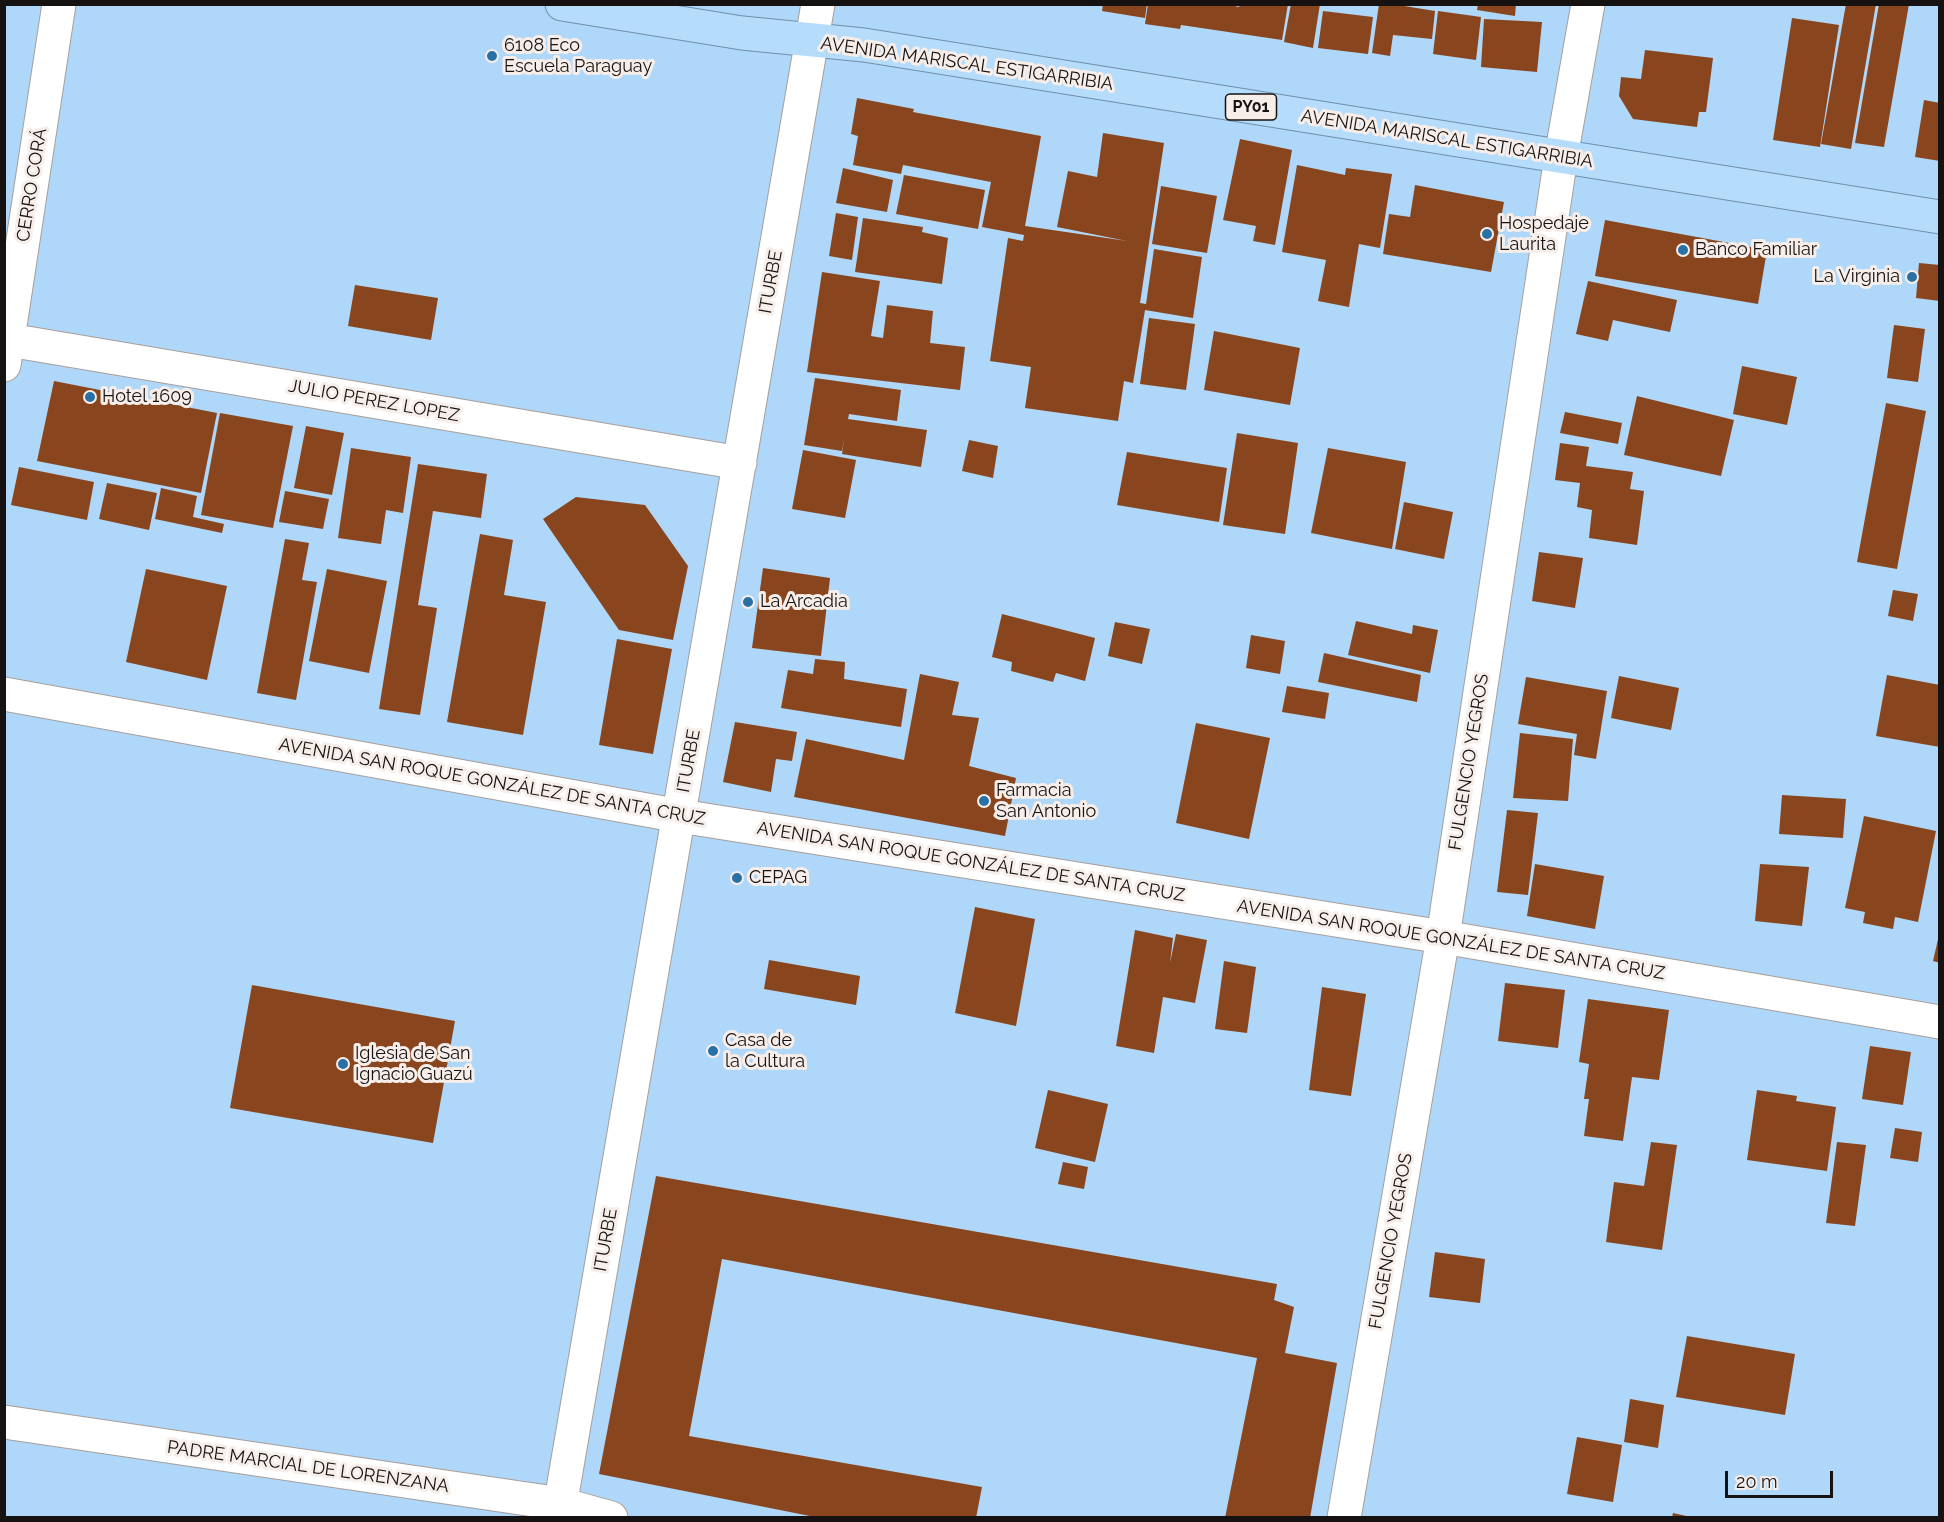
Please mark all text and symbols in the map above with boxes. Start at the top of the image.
street label: AVENIDA MARISCAL ESTIGARRIBIA [819,33,1115,95]
place label: 6108 Eco Escuela Paraguay [504,35,652,78]
marker: 6108 Eco Escuela Paraguay [485,49,499,63]
road number: PY01 [1226,94,1276,120]
street label: AVENIDA MARISCAL ESTIGARRIBIA [1300,105,1594,173]
street label: CERRO CORÁ [12,127,52,243]
place label: Hospedaje Laurita [1499,213,1589,256]
marker: Hospedaje Laurita [1480,227,1494,241]
place label: Banco Familiar [1695,239,1817,261]
marker: Banco Familiar [1676,243,1690,257]
street label: ITURBE [755,249,787,315]
place label: La Virginia [1814,266,1900,288]
marker: La Virginia [1905,270,1919,284]
street label: JULIO PEREZ LOPEZ [287,375,461,427]
place label: Hotel 1609 [102,386,192,408]
marker: Hotel 1609 [83,390,97,404]
place label: La Arcadia [760,591,848,613]
marker: La Arcadia [741,595,755,609]
street label: FULGENCIO YEGROS [1444,672,1494,852]
street label: ITURBE [673,728,705,794]
street label: AVENIDA SAN ROQUE GONZÁLEZ DE SANTA CRUZ [277,734,707,830]
place label: Farmacia San Antonio [996,780,1096,822]
marker: Farmacia San Antonio [977,794,991,808]
street label: AVENIDA SAN ROQUE GONZÁLEZ DE SANTA CRUZ [756,817,1186,907]
place label: CEPAG [749,867,807,889]
marker: CEPAG [730,871,744,885]
street label: AVENIDA SAN ROQUE GONZÁLEZ DE SANTA CRUZ [1236,895,1666,985]
place label: Casa de la Cultura [725,1030,805,1072]
place label: Iglesia de San Ignacio Guazú [355,1043,473,1086]
marker: Casa de la Cultura [706,1044,720,1058]
marker: Iglesia de San Ignacio Guazú [336,1057,350,1071]
street label: FULGENCIO YEGROS [1365,1151,1417,1331]
street label: ITURBE [590,1207,622,1273]
street label: PADRE MARCIAL DE LORENZANA [166,1437,450,1497]
scale bar [1728,1459,1836,1497]
text: 20 m [1736,1471,1778,1492]

